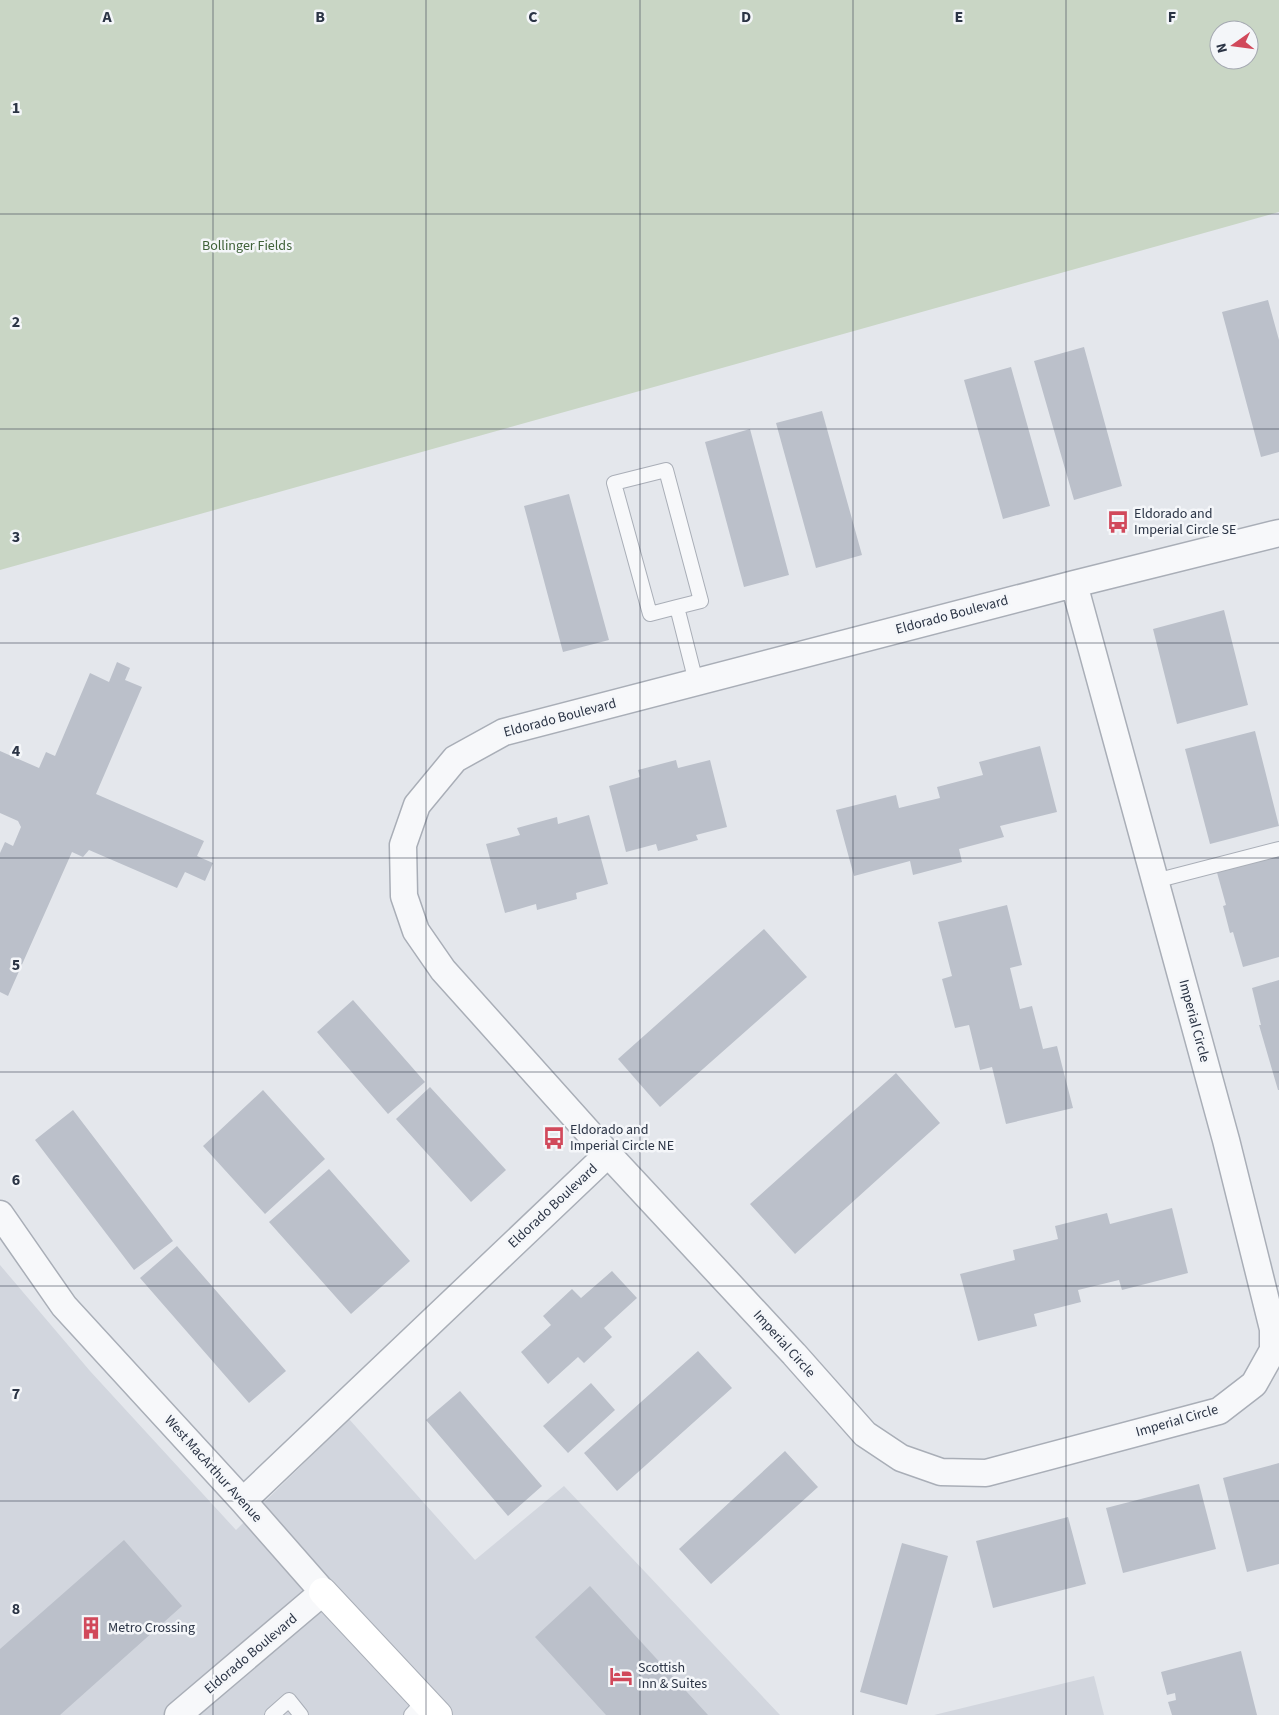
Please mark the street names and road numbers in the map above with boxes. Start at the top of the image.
street label: Eldorado Boulevard [893,590,1011,640]
street label: Eldorado Boulevard [501,693,619,743]
street label: Imperial Circle [1173,977,1215,1065]
street label: Eldorado Boulevard [504,1159,602,1253]
street label: Imperial Circle [748,1306,820,1382]
street label: Imperial Circle [1133,1400,1221,1442]
street label: West MacArthur Avenue [159,1411,267,1527]
street label: Eldorado Boulevard [200,1609,302,1699]

